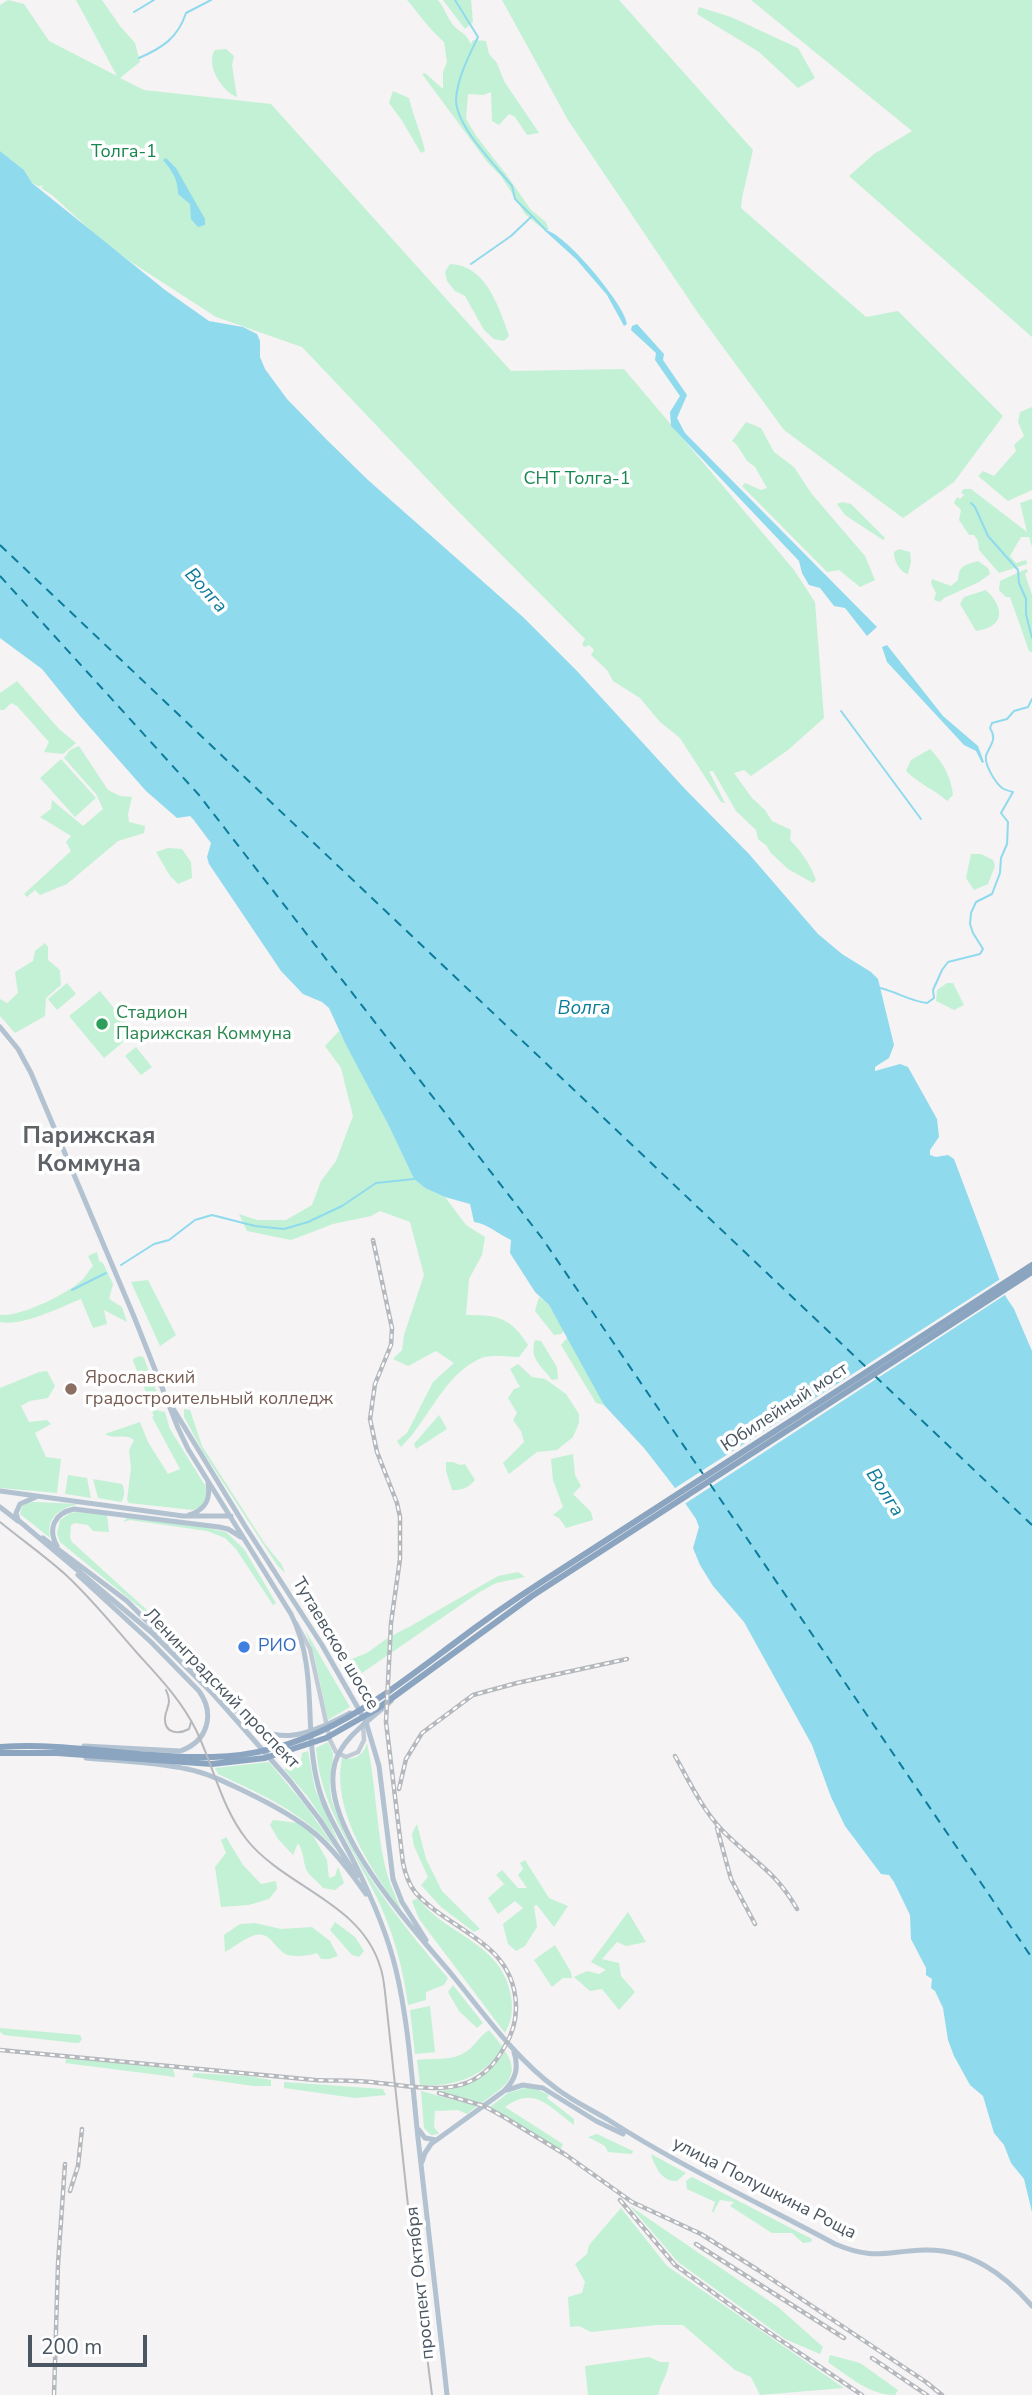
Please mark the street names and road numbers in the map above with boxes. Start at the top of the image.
street label: Юбилейный мост [718,1359,852,1457]
street label: Тутаевское шоссе [287,1574,383,1714]
street label: Ленинградский проспект [139,1604,303,1774]
street label: улица Полушкина Роща [669,2133,859,2245]
street label: проспект Октября [402,2205,440,2361]

